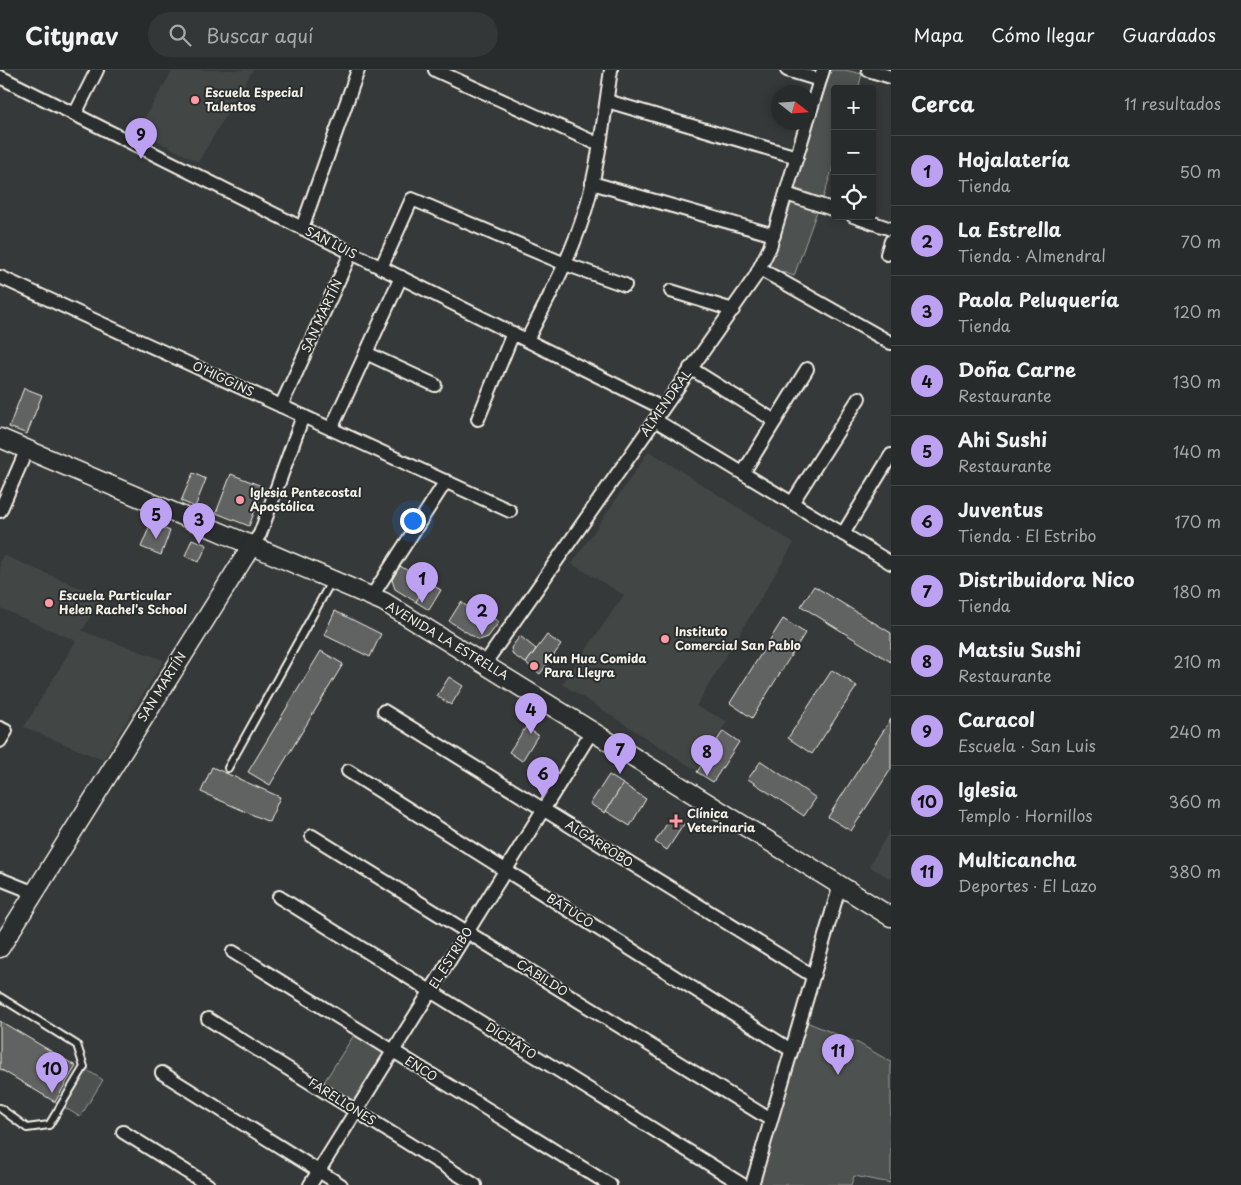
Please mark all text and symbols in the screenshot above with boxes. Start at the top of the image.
search box [148,12,498,57]
text: Citynav [25,17,118,53]
icon: search [166,21,194,49]
text: Buscar aquí [206,21,313,49]
text: Mapa [914,21,963,48]
text: Cómo llegar [991,21,1094,48]
text: Guardados [1122,21,1216,48]
place label: Escuela Especial Talentos [205,83,304,115]
north arrow [771,85,816,130]
map controls [831,85,876,220]
button: + [831,85,876,130]
text: Cerca [911,87,975,119]
text: 11 resultados [1124,91,1221,115]
marker: Escuela Especial Talentos [189,94,201,106]
pin: 9 [125,118,157,159]
button: − [831,130,876,175]
text: Hojalatería [958,145,1070,173]
text: 1 [923,159,931,183]
text: 50 m [1180,159,1221,183]
text: Tienda [958,173,1011,197]
button: locate [831,175,876,220]
text: La Estrella [958,215,1061,243]
street label: SAN LUIS [303,221,360,263]
text: 2 [921,229,933,253]
text: 70 m [1181,229,1221,253]
text: Tienda · Almendral [958,243,1106,267]
street label: SAN MARTÍN [296,276,346,355]
text: Paola Peluquería [958,285,1119,313]
text: 3 [922,299,932,323]
text: 120 m [1174,299,1221,323]
text: Tienda [958,313,1011,337]
text: Doña Carne [958,355,1076,383]
street label: O'HIGGINS [190,356,257,400]
street label: ALMENDRAL [635,365,695,440]
text: 4 [922,369,932,393]
text: 130 m [1173,369,1221,393]
text: Restaurante [958,383,1052,407]
text: Ahi Sushi [958,425,1047,453]
text: 5 [922,439,932,463]
text: 140 m [1173,439,1221,463]
text: Restaurante [958,453,1052,477]
place label: Iglesia Pentecostal Apostólica [250,483,361,515]
marker: Iglesia Pentecostal Apostólica [234,494,246,506]
text: Juventus [958,495,1043,523]
pin: 5 [140,498,172,539]
pin: 3 [183,503,215,544]
your location [400,508,426,534]
text: 6 [921,509,933,533]
text: 170 m [1175,509,1221,533]
text: Tienda · El Estribo [958,523,1096,547]
pin: 1 [406,562,438,603]
text: Distribuidora Nico [958,565,1134,593]
text: 7 [922,579,932,603]
text: 180 m [1173,579,1221,603]
place label: Escuela Particular Helen Rachel's School [59,586,187,618]
text: Tienda [958,593,1011,617]
pin: 2 [466,594,498,635]
street label: AVENIDA LA ESTRELLA [383,596,512,684]
marker: Escuela Particular Helen Rachel's School [43,597,55,609]
place label: Instituto Comercial San Pablo [675,622,801,654]
marker: Instituto Comercial San Pablo [659,633,671,645]
text: Matsiu Sushi [958,635,1081,663]
street label: SAN MARTÍN [133,648,190,725]
place label: Kun Hua Comida Para Lleyra [544,649,647,681]
text: 8 [922,649,932,673]
text: 210 m [1173,649,1221,673]
marker: Kun Hua Comida Para Lleyra [528,660,540,672]
text: Restaurante [958,663,1052,687]
pin: 4 [515,693,547,734]
text: Caracol [958,705,1035,733]
text: 9 [922,719,932,743]
text: 240 m [1169,719,1221,743]
pin: 7 [604,733,636,774]
text: Escuela · San Luis [958,733,1096,757]
pin: 8 [691,735,723,776]
pin: 6 [527,757,559,798]
text: Iglesia [958,775,1018,803]
text: 10 [917,789,937,813]
text: 360 m [1169,789,1221,813]
text: Templo · Hornillos [958,803,1093,827]
place label: Clínica Veterinaria [687,804,756,836]
marker: Clínica Veterinaria [669,814,683,828]
street label: ALGARROBO [562,815,637,871]
text: Multicancha [958,845,1077,873]
text: 11 [920,859,934,883]
text: 380 m [1169,859,1221,883]
text: Deportes · El Lazo [958,873,1097,897]
street label: BATUCO [544,889,597,932]
street label: EL ESTRIBO [424,923,476,992]
street label: CABILDO [513,954,572,1000]
street label: DICHATO [483,1017,540,1063]
pin: 11 [822,1034,854,1075]
street label: ENCO [402,1051,441,1085]
pin: 10 [36,1052,68,1093]
street label: FARELLONES [305,1073,380,1129]

